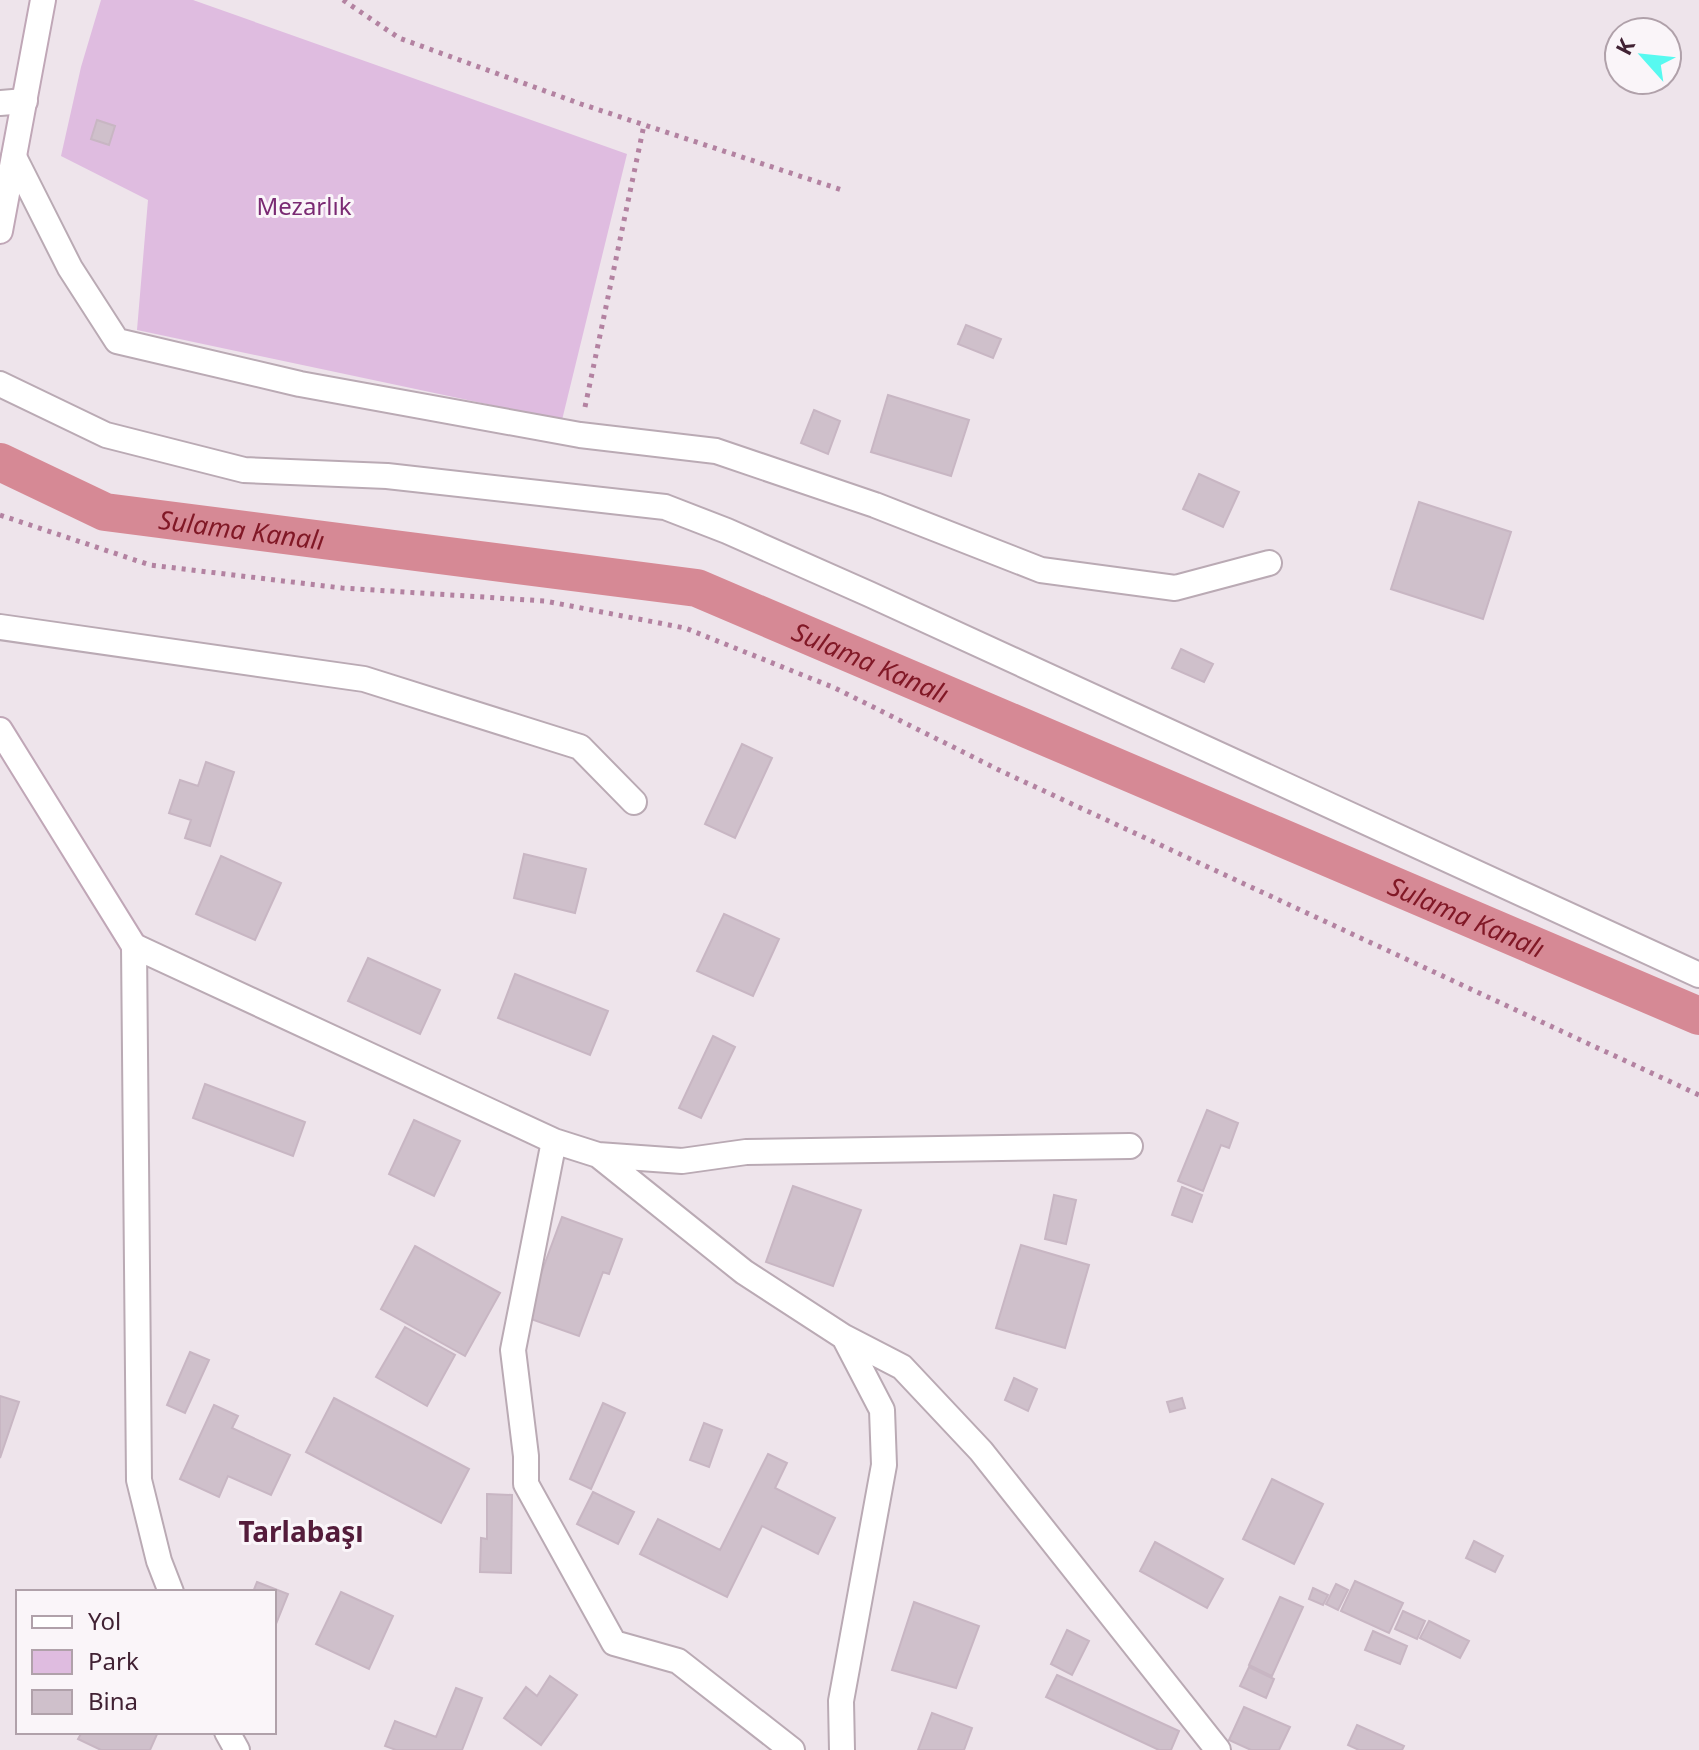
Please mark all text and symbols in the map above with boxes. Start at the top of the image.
north arrow [1603,16,1683,96]
text: K [1608,33,1641,60]
park label: Mezarlık [257,189,352,222]
water label: Sulama Kanalı [157,501,327,558]
water label: Sulama Kanalı [787,613,954,711]
water label: Sulama Kanalı [1383,867,1550,966]
district label: Tarlabaşı [238,1512,364,1550]
legend [16,1590,276,1734]
text: Yol [88,1604,121,1637]
text: Park [88,1644,139,1677]
text: Bina [88,1684,138,1717]

